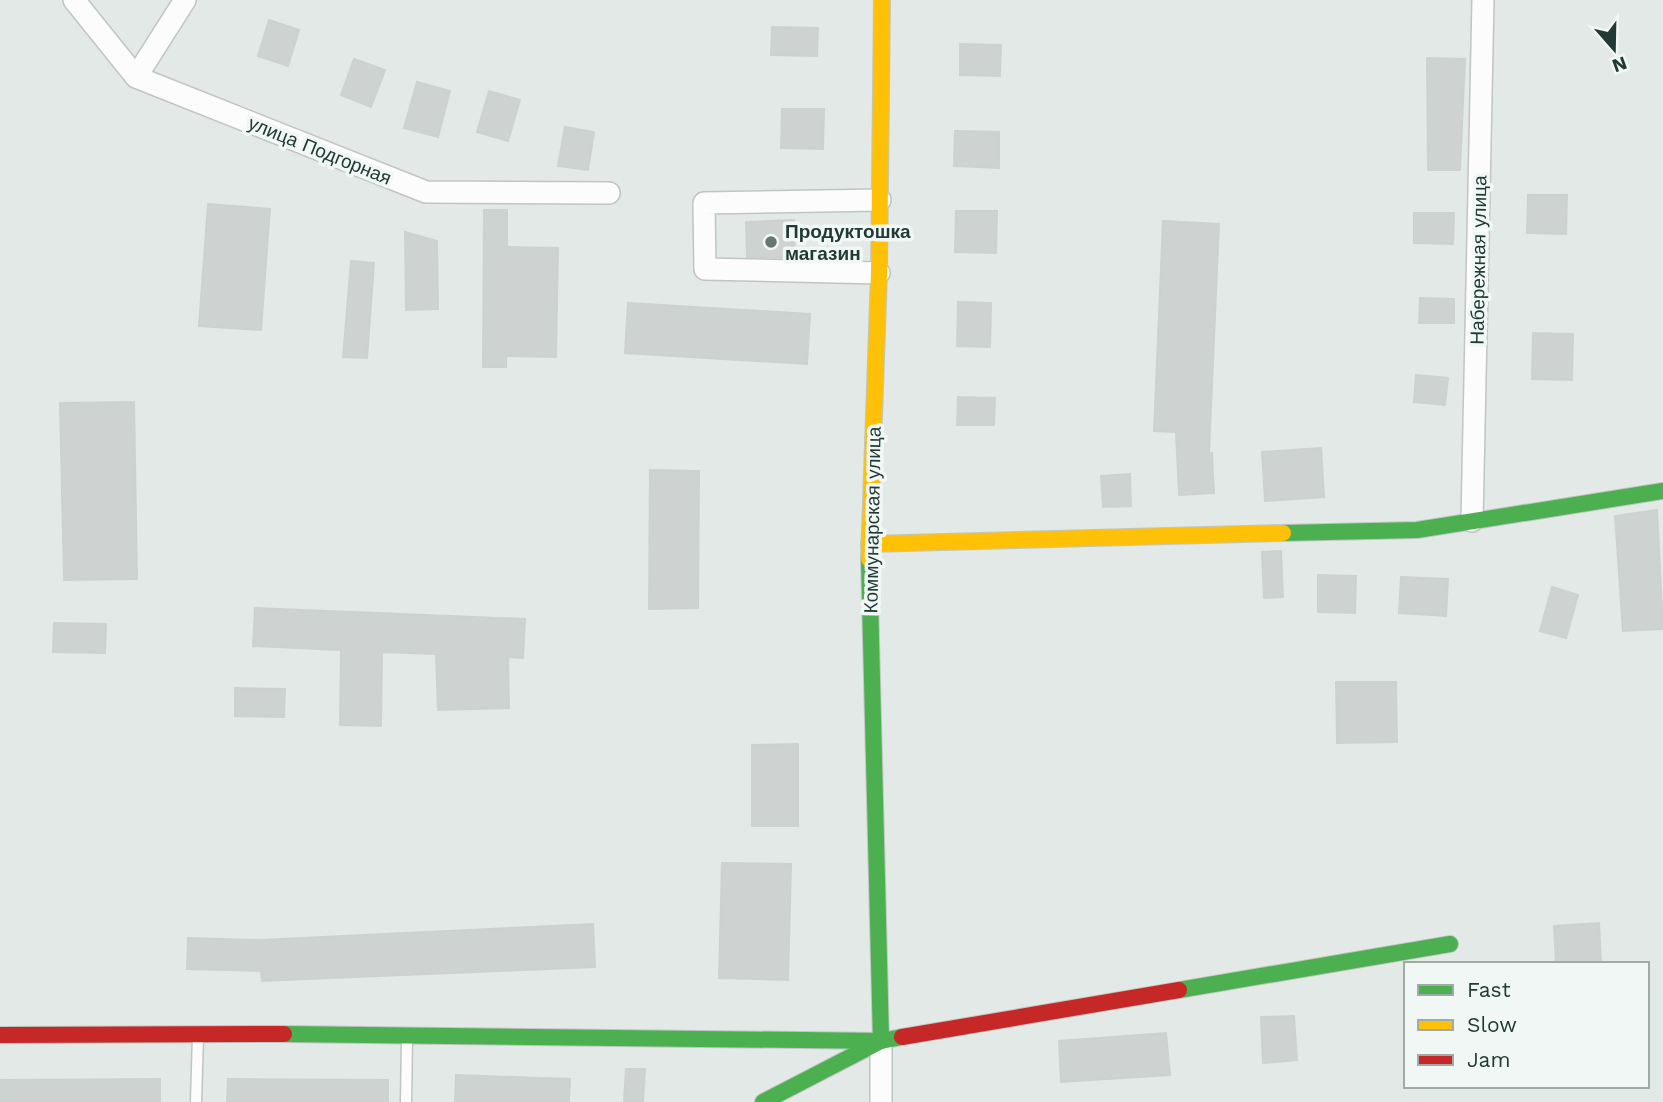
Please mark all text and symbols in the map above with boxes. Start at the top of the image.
north arrow [1579,14,1649,84]
text: N [1609,51,1630,78]
street label: улица Подгорная [245,111,395,190]
street label: Набережная улица [1466,175,1491,345]
place label: Продуктошка магазин [785,220,911,265]
marker: Продуктошка магазин [763,234,779,250]
street label: Коммунарская улица [859,426,886,614]
legend [1404,962,1649,1088]
text: Fast [1467,977,1511,1002]
text: Slow [1467,1012,1517,1037]
text: Jam [1467,1047,1510,1072]

